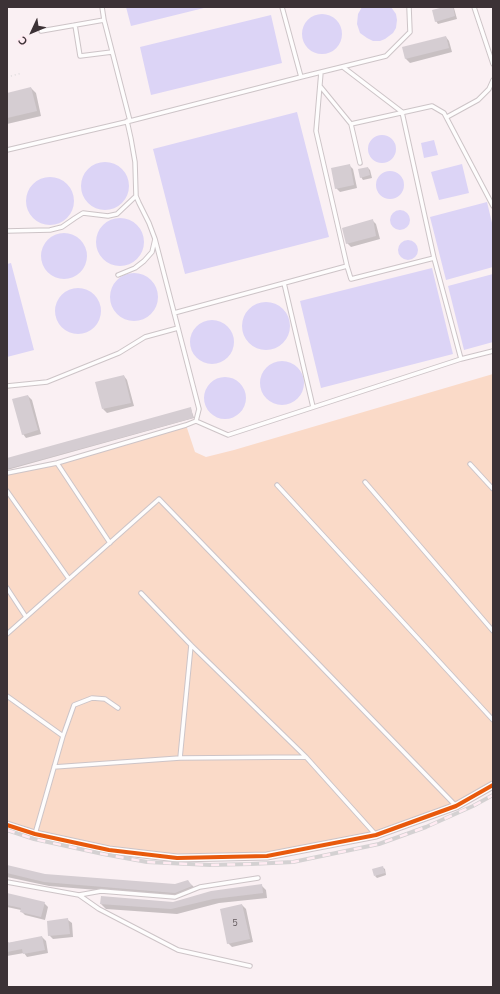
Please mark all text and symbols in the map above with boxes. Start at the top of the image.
north arrow [12,12,52,52]
text: С [15,33,31,49]
house number: 5 [232,919,238,929]

